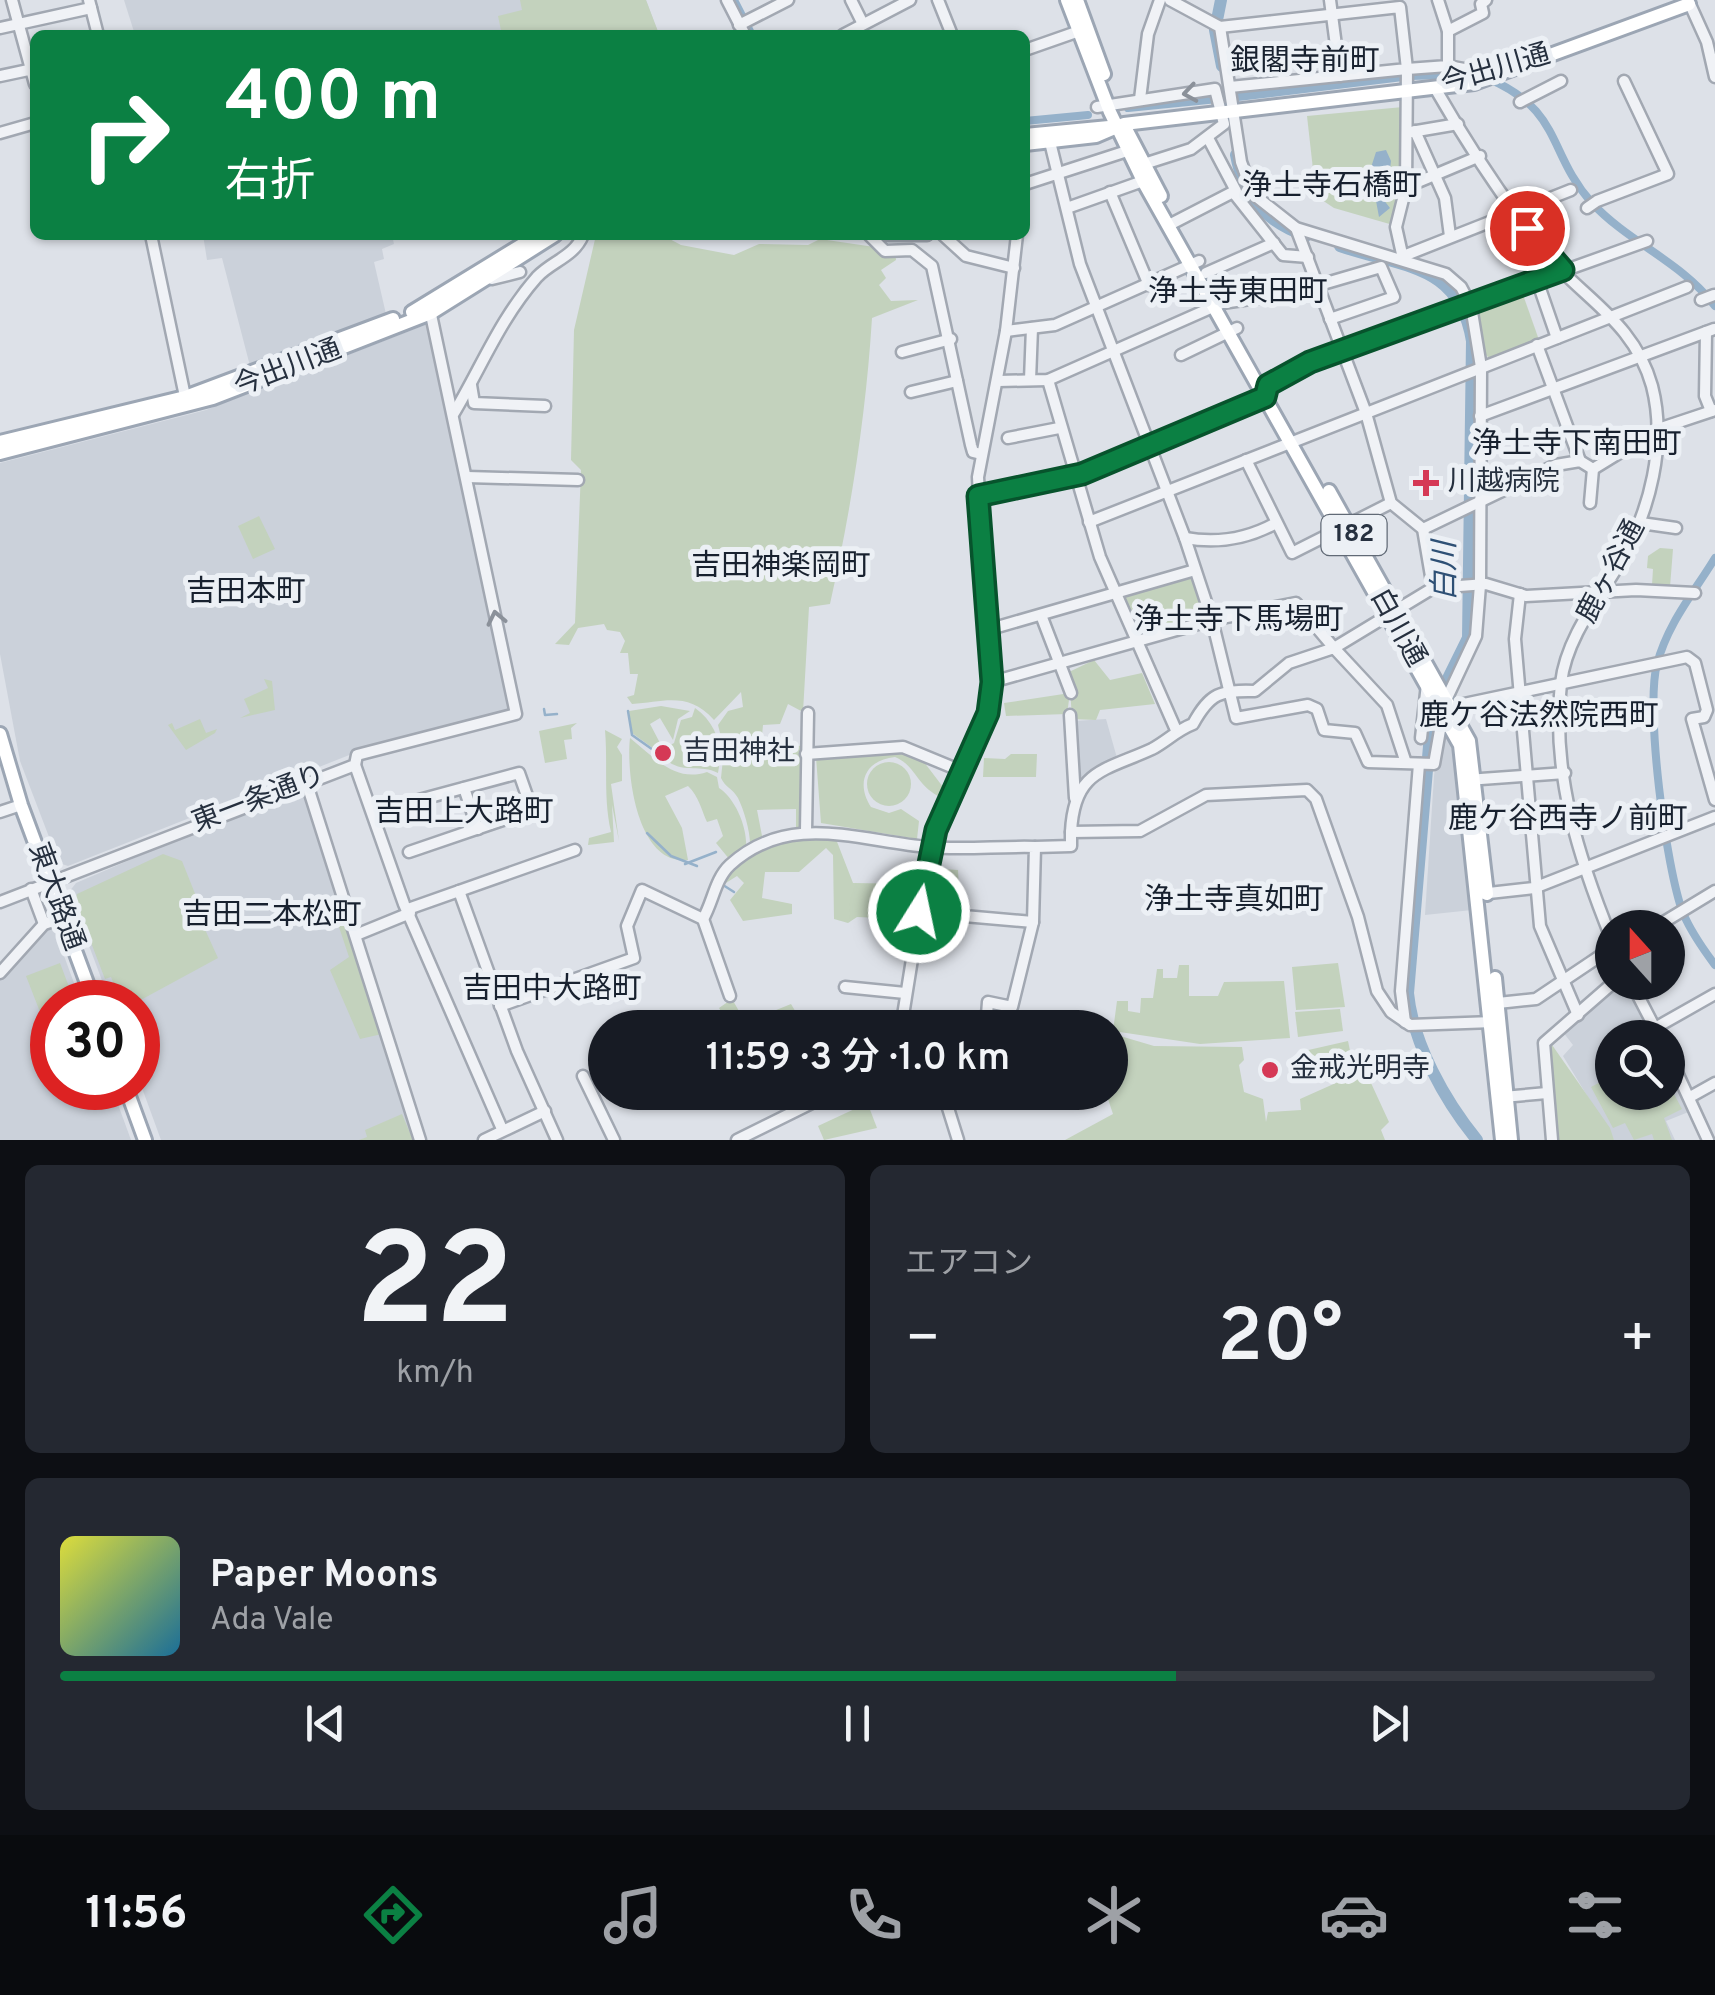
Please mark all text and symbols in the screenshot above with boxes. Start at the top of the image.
street label: 今出川通 [1437,37,1555,103]
district label: 銀閣寺前町 [1230,44,1380,81]
text: 400 m [225,56,441,145]
icon: right [60,70,190,200]
one-way arrow [1182,82,1198,103]
text: 右折 [225,155,315,212]
district label: 浄土寺石橋町 [1242,169,1422,206]
pin [1485,186,1570,271]
icon: arrive [1500,201,1555,256]
district label: 浄土寺東田町 [1148,275,1328,312]
street label: 今出川通 [229,332,347,406]
district label: 浄土寺下南田町 [1472,427,1682,464]
place label: 川越病院 [1448,465,1560,501]
marker: 川越病院 [1413,470,1439,496]
street label: 鹿ヶ谷通 [1570,514,1654,630]
road number: 182 [1322,515,1386,555]
water label: 白川 [1428,538,1465,601]
district label: 吉田神楽岡町 [691,549,871,586]
district label: 吉田本町 [186,575,306,612]
street label: 白川通 [1361,583,1433,673]
district label: 浄土寺下馬場町 [1134,603,1344,640]
one-way arrow [487,610,508,627]
district label: 鹿ケ谷法然院西町 [1419,699,1659,736]
place label: 吉田神社 [683,735,795,771]
marker: 吉田神社 [652,742,674,764]
street label: 東一条通り [187,758,331,842]
district label: 吉田上大路町 [374,795,554,832]
district label: 鹿ケ谷西寺ノ前町 [1448,802,1688,839]
street label: 東大路通 [19,838,91,956]
position arrow [867,860,971,964]
district label: 浄土寺真如町 [1144,883,1324,920]
district label: 吉田二本松町 [182,898,362,935]
north arrow [1595,910,1685,1000]
map controls [1595,910,1685,1110]
district label: 吉田中大路町 [462,972,642,1009]
speed limit sign: 30 [30,980,160,1110]
button: search [1595,1020,1685,1110]
text: 11:59 · 3 分 · 1.0 km [706,1035,1010,1084]
place label: 金戒光明寺 [1290,1052,1430,1088]
marker: 金戒光明寺 [1259,1059,1281,1081]
text: 22 [356,1206,515,1371]
text: エアコン [905,1245,1033,1285]
text: 20° [1217,1293,1343,1388]
text: − [905,1306,940,1376]
text: + [1620,1306,1655,1376]
text: km/h [396,1354,474,1394]
text: Paper Moons [210,1552,439,1601]
text: Ada Vale [210,1601,334,1641]
icon: previous [298,1696,353,1751]
icon: pause [830,1696,885,1751]
icon: next [1362,1696,1417,1751]
icon: directions [358,1880,428,1950]
icon: music [598,1880,668,1950]
icon: phone [839,1880,909,1950]
icon: climate [1079,1880,1149,1950]
icon: car [1319,1880,1389,1950]
icon: filters [1560,1880,1630,1950]
text: 11:56 [85,1887,187,1944]

